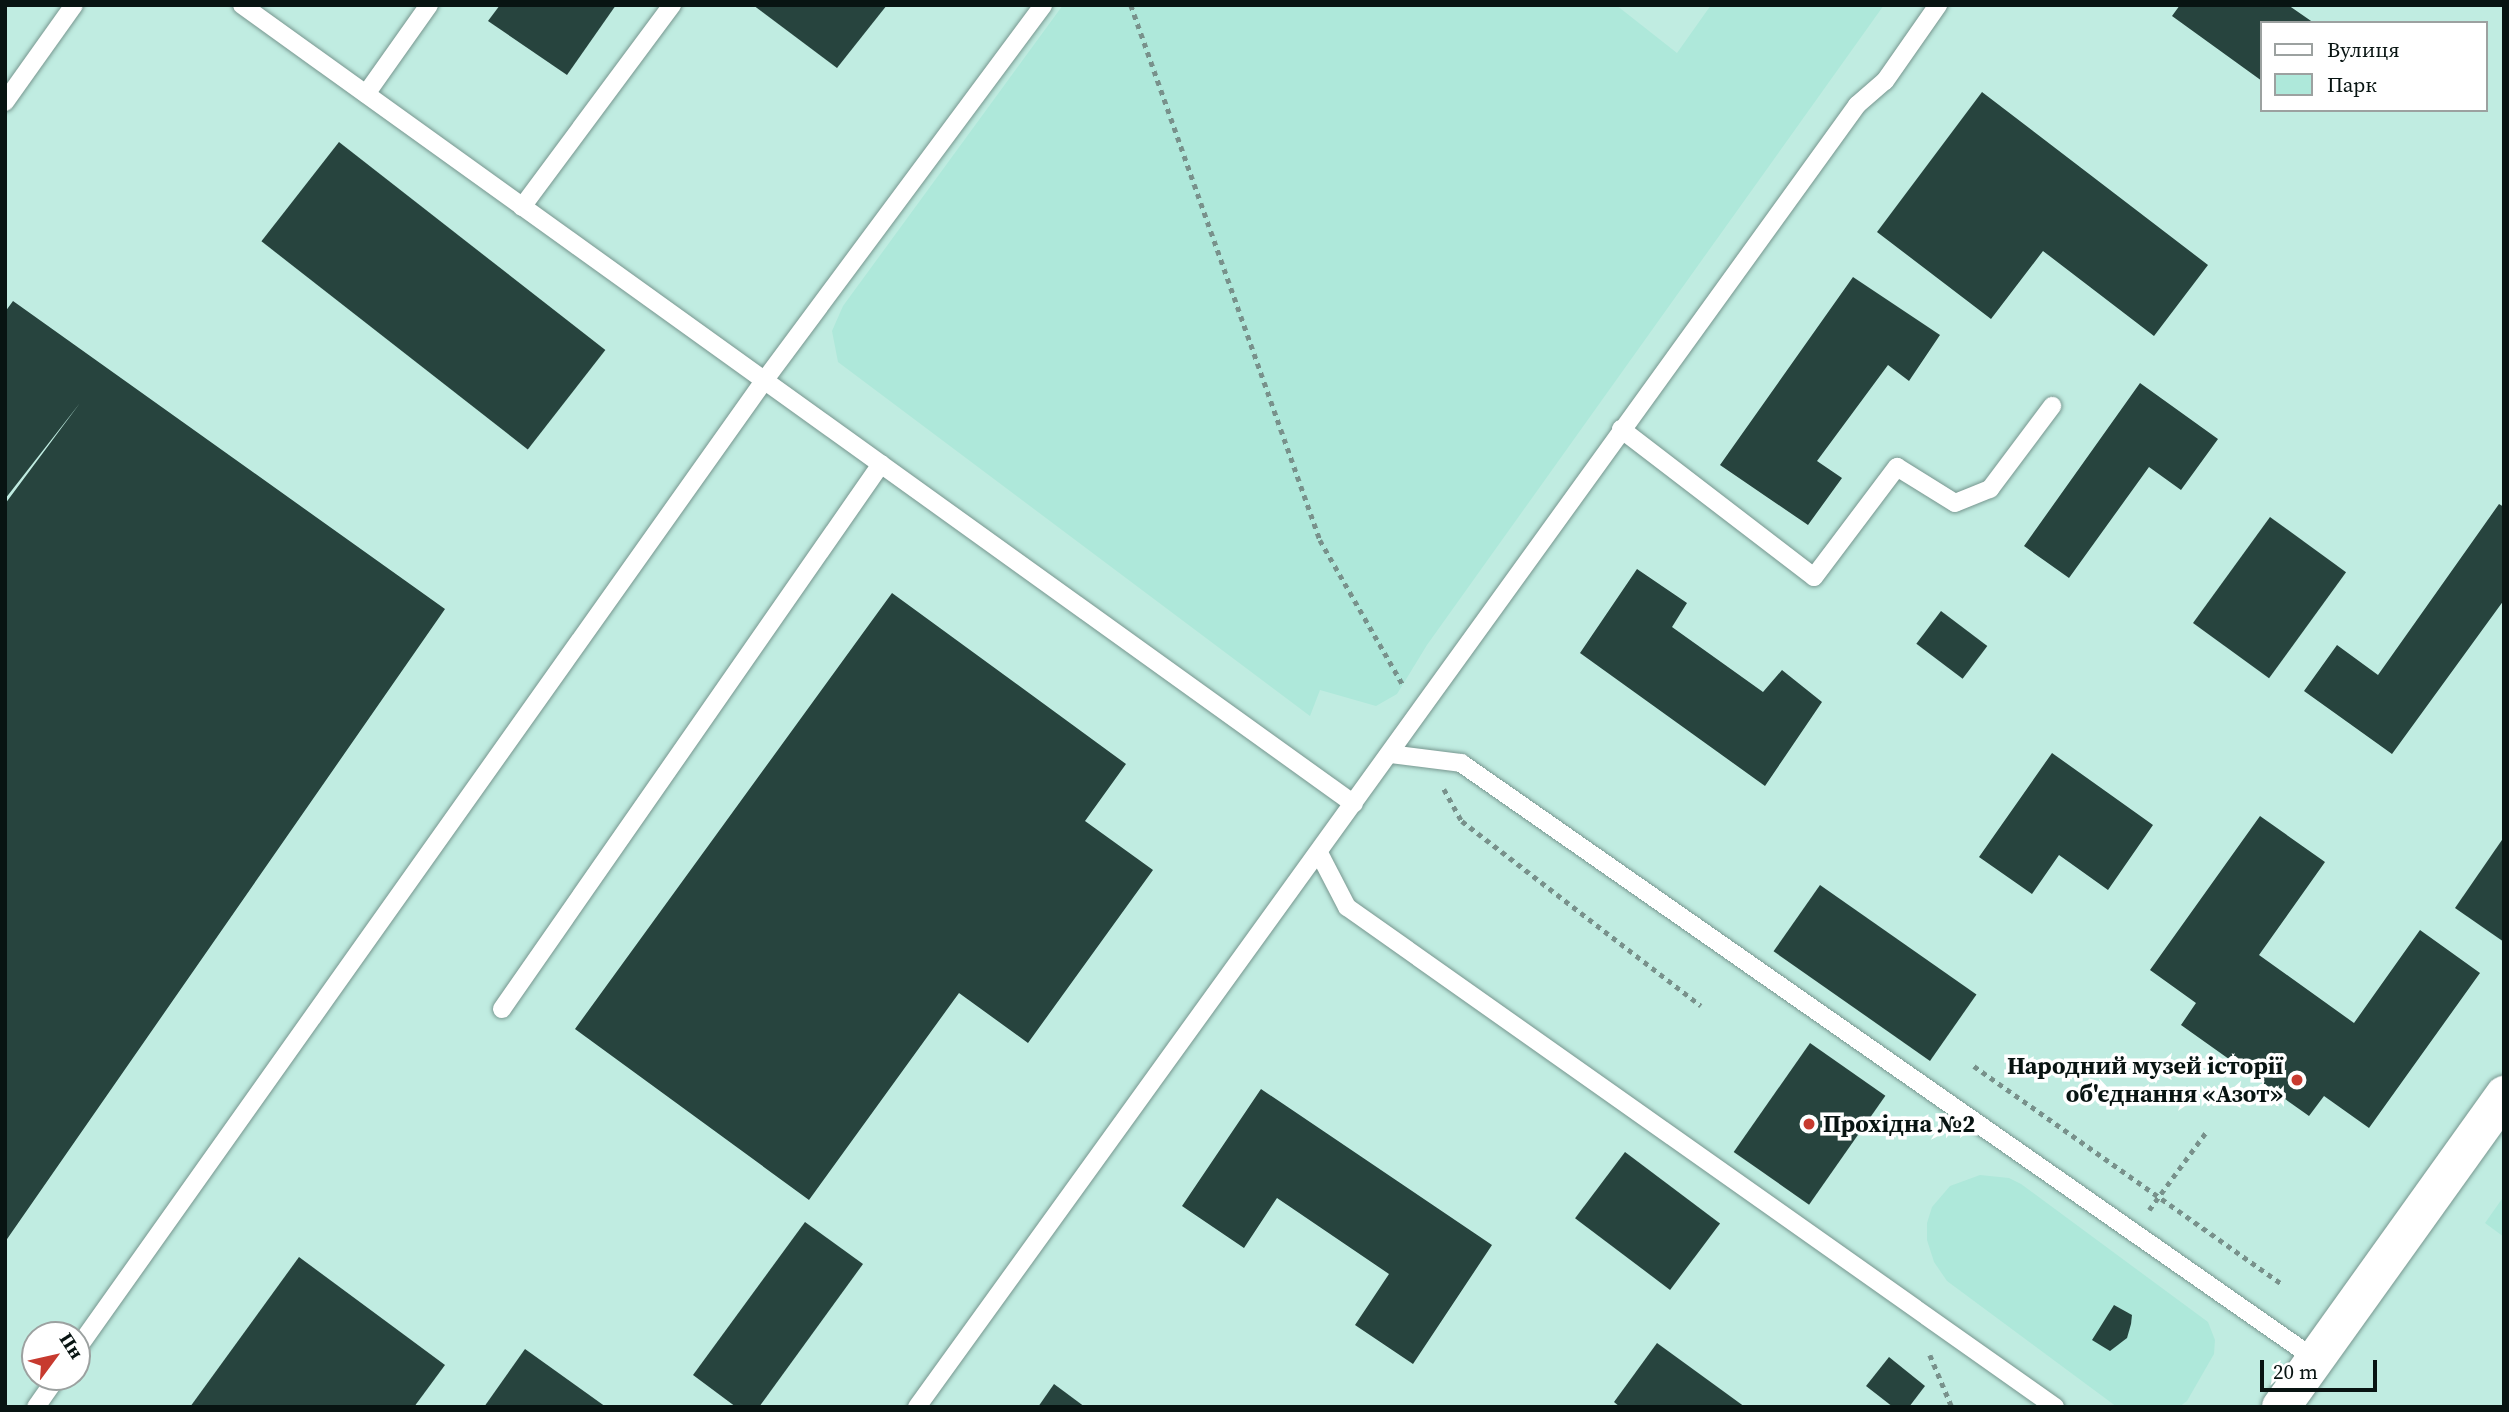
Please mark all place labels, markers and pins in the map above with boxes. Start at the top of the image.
place label: Народний музей історії об'єднання «Азот» [2007,1052,2283,1108]
marker: Народний музей історії об'єднання «Азот» [2289,1072,2305,1088]
place label: Прохідна №2 [1823,1110,1975,1138]
marker: Прохідна №2 [1801,1116,1817,1132]

